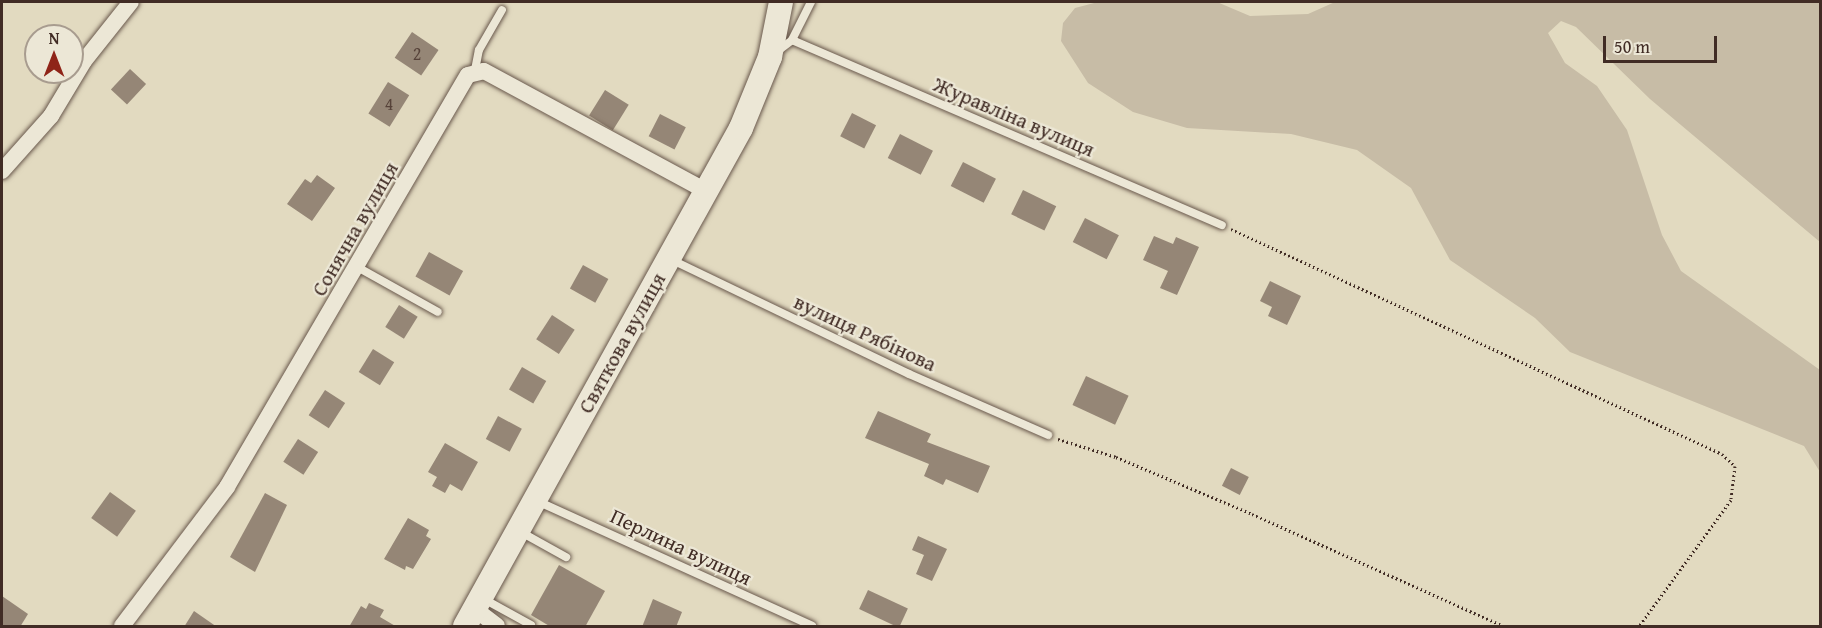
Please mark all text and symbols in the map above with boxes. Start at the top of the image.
north arrow [24,24,84,84]
scale bar [1606,24,1720,62]
text: N [49,26,59,50]
text: 50 m [1614,33,1650,60]
house number: 2 [413,43,421,65]
street label: Журавліна вулиця [930,72,1098,162]
house number: 4 [385,93,393,115]
street label: Сонячна вулиця [306,158,404,300]
street label: Святкова вулиця [573,268,671,418]
street label: вулиця Рябінова [790,289,940,377]
street label: Перлина вулиця [606,503,756,591]

